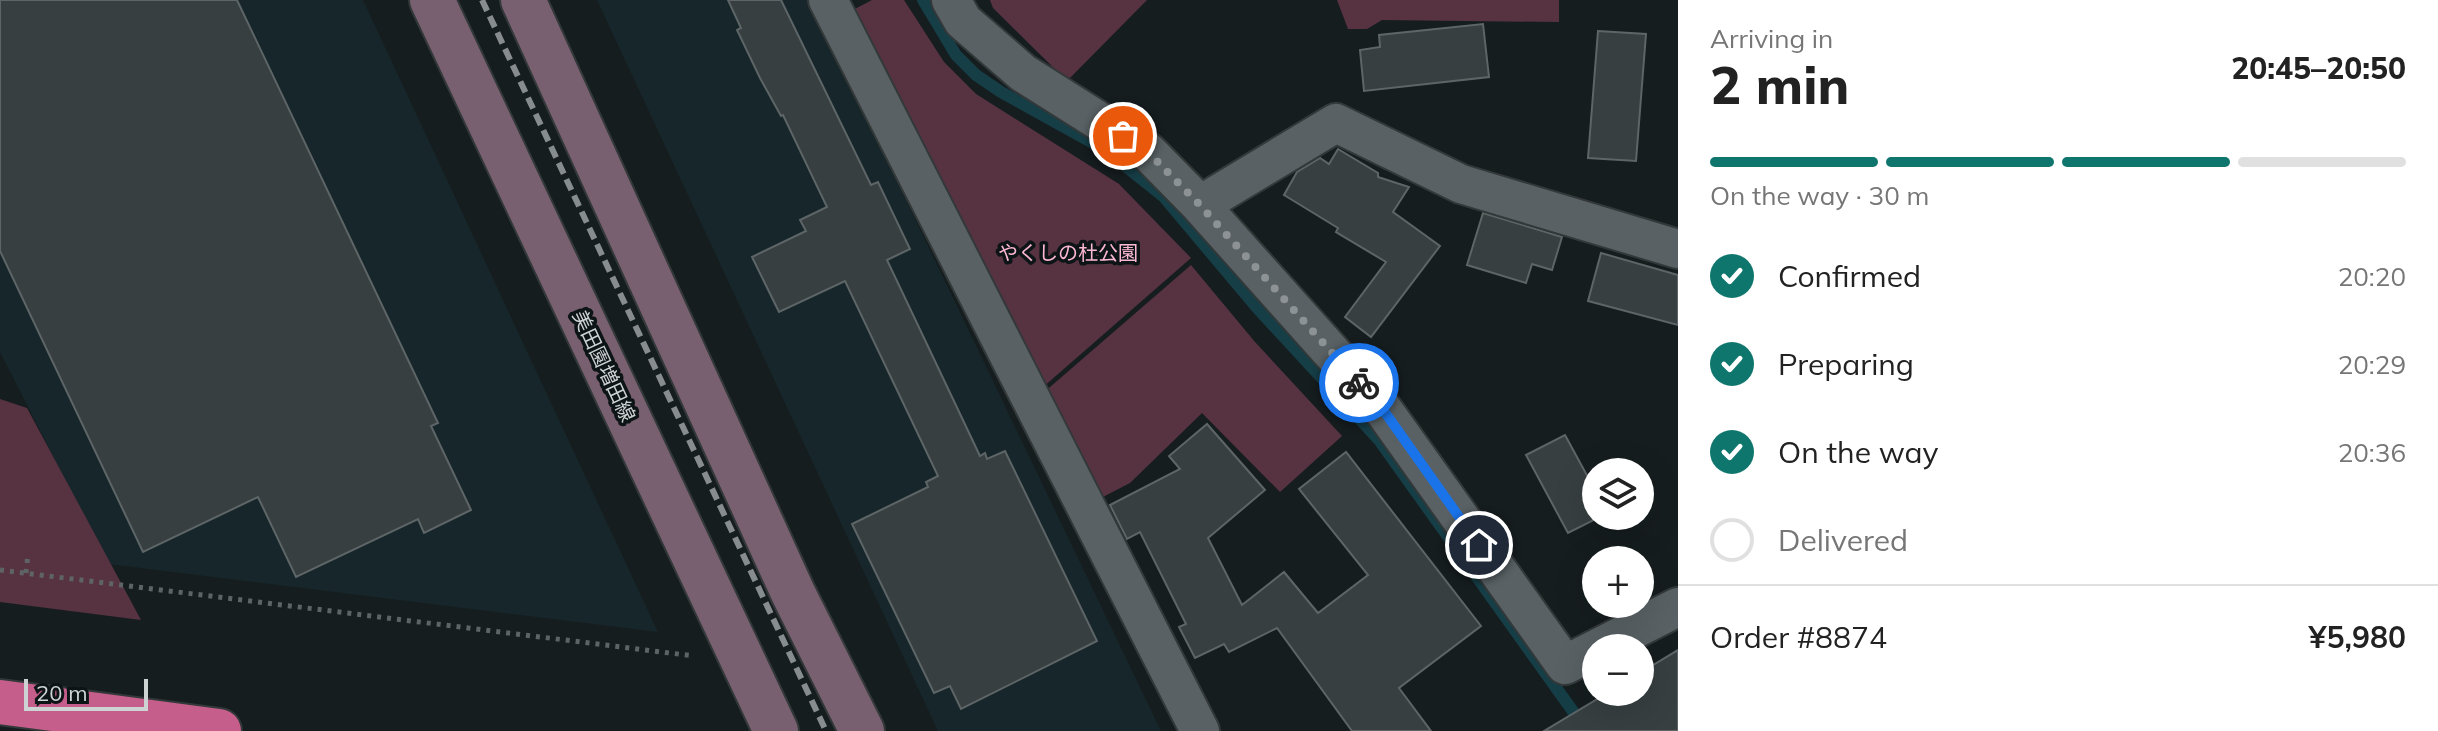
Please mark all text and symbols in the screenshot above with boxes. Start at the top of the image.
text: Arriving in [1710,22,1833,55]
text: 20:45–20:50 [2231,49,2406,87]
text: 2 min [1710,52,1849,117]
pin [1089,102,1157,170]
icon: bag [1101,114,1145,158]
text: On the way · 30 m [1710,179,1929,212]
park label: やくしの杜公園 [998,240,1138,265]
icon: check [1710,254,1754,298]
text: Confirmed [1778,257,1921,295]
text: 20:20 [2338,260,2406,293]
street label: 美田園増田線 [568,306,641,425]
icon: check [1710,342,1754,386]
courier [1319,343,1399,423]
text: Preparing [1778,345,1914,383]
text: 20:29 [2338,348,2406,381]
icon: bike [1337,361,1381,405]
icon: check [1710,430,1754,474]
text: On the way [1778,433,1938,471]
text: 20:36 [2338,436,2406,469]
map controls [1582,458,1654,706]
button: layers [1582,458,1654,530]
pin [1445,511,1513,579]
text: Delivered [1778,521,1908,559]
icon: home [1457,523,1501,567]
button: + [1582,546,1654,618]
text: Order #8874 [1710,618,1887,656]
text: ¥5,980 [2309,618,2406,656]
button: − [1582,634,1654,706]
scale bar [24,675,148,711]
text: 20 m [36,679,87,707]

